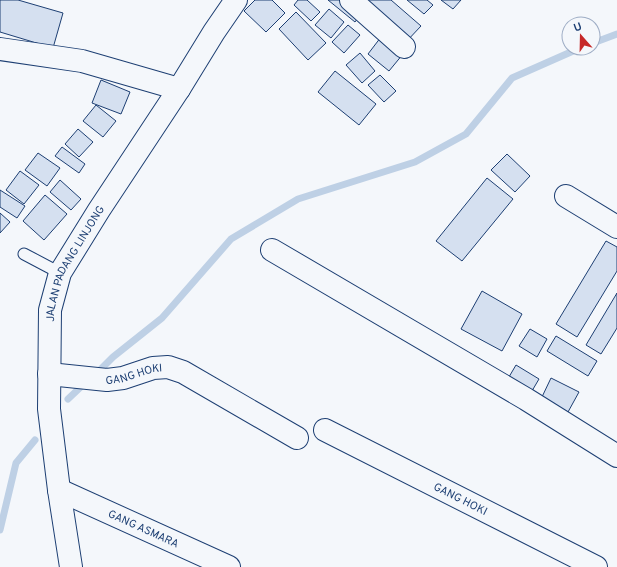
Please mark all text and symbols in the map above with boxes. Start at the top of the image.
north arrow [561,16,601,56]
text: U [572,20,584,35]
street label: JALAN PADANG LINJONG [44,203,108,322]
street label: GANG HOKI [105,361,163,388]
street label: GANG HOKI [431,480,490,519]
street label: GANG ASMARA [106,507,181,551]

